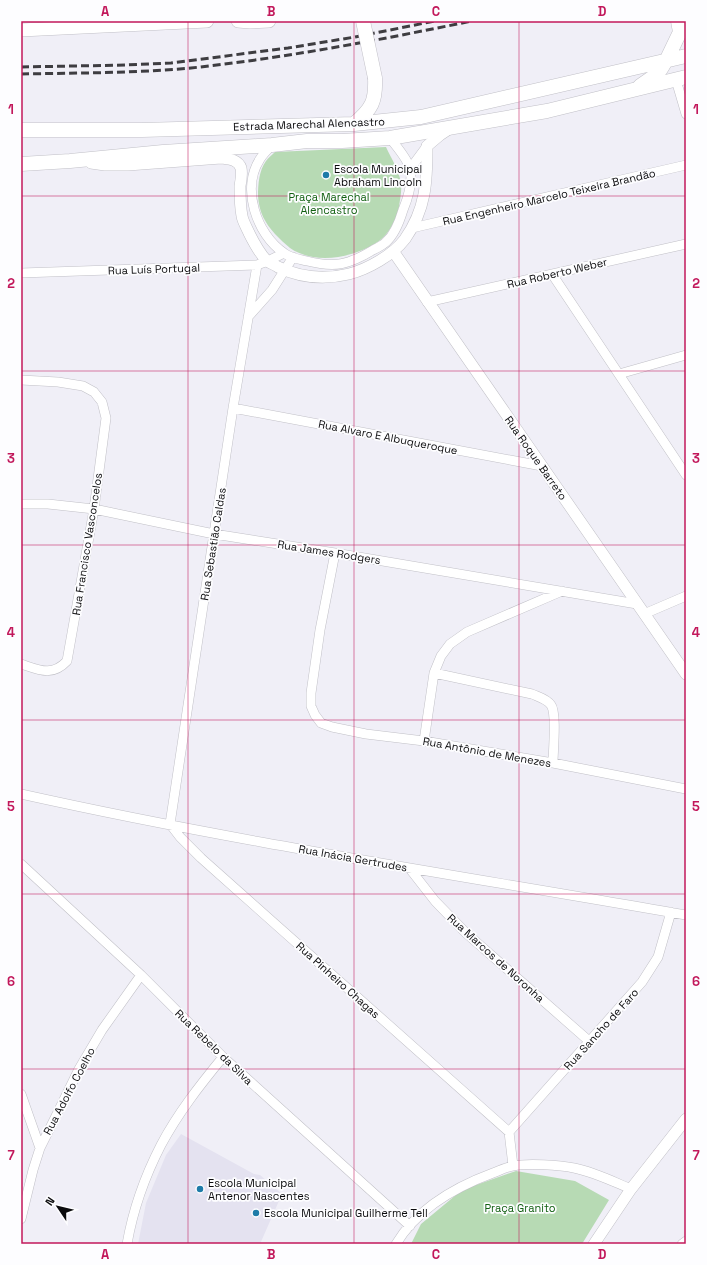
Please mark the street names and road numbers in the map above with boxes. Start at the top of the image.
street label: Estrada Marechal Alencastro [233,114,385,134]
street label: Rua Engenheiro Marcelo Teixeira Brandão [441,166,657,228]
street label: Rua Roberto Weber [506,255,608,291]
street label: Rua Luís Portugal [108,260,200,278]
street label: Rua Roque Barreto [502,413,570,503]
street label: Rua Alvaro E Albuqueroque [317,417,459,457]
street label: Rua Francisco Vasconcelos [69,472,105,616]
street label: Rua Sebastião Caldas [197,486,229,601]
street label: Rua James Rodgers [276,537,382,567]
street label: Rua Antônio de Menezes [422,734,553,770]
street label: Rua Inácia Gertrudes [298,842,409,874]
street label: Rua Marcos de Noronha [445,911,548,1006]
street label: Rua Pinheiro Chagas [293,939,383,1021]
street label: Rua Sancho de Faro [561,985,641,1073]
street label: Rua Rebelo da Silva [172,1006,256,1088]
street label: Rua Adolfo Coelho [40,1045,98,1137]

